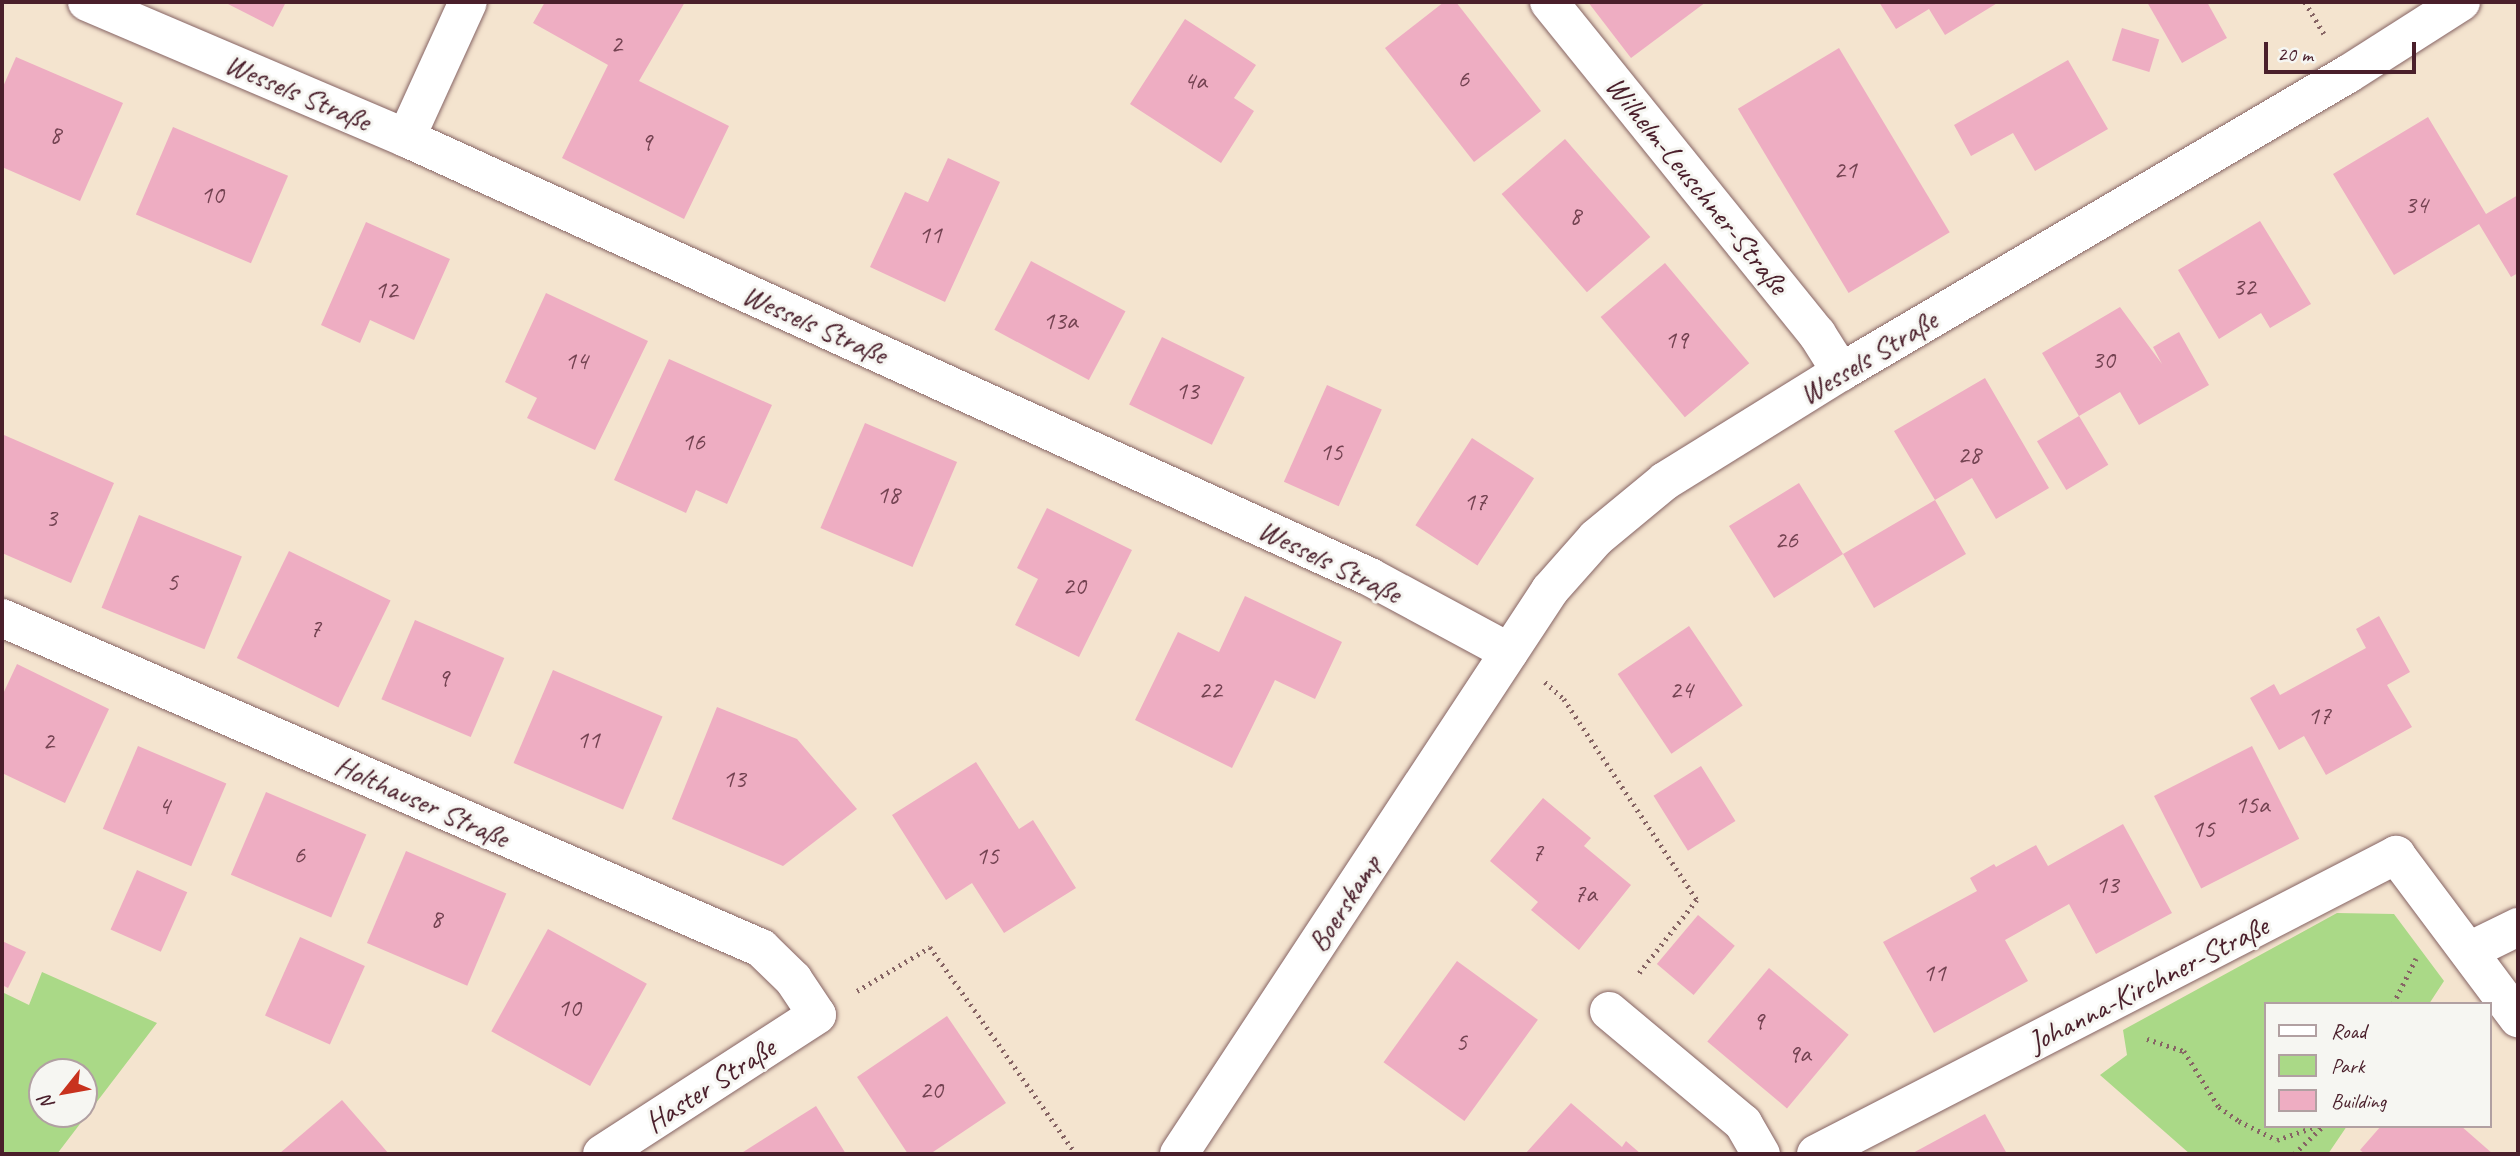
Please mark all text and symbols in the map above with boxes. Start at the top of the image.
house number: 2 [610,28,622,60]
scale bar [2268,28,2420,72]
text: 20 m [2277,41,2313,67]
street label: Wessels Straße [220,45,376,139]
house number: 6 [1457,63,1469,95]
house number: 4a [1183,65,1207,97]
street label: Wilhelm-Leuschner-Straße [1598,68,1796,302]
house number: 8 [49,119,61,151]
house number: 9 [640,126,652,158]
house number: 21 [1833,154,1857,186]
house number: 10 [200,179,224,211]
house number: 34 [2404,189,2428,221]
house number: 8 [1569,200,1581,232]
house number: 11 [918,219,942,251]
house number: 32 [2232,271,2256,303]
house number: 12 [374,274,398,306]
street label: Wessels Straße [737,276,893,372]
street label: Wessels Straße [1792,302,1944,412]
house number: 13a [1043,305,1077,337]
house number: 19 [1664,324,1688,356]
house number: 30 [2091,344,2115,376]
house number: 14 [564,345,588,377]
house number: 13 [1175,375,1199,407]
house number: 16 [681,426,705,458]
house number: 15 [1319,436,1343,468]
house number: 28 [1957,439,1981,471]
house number: 18 [876,479,900,511]
house number: 17 [1463,486,1487,518]
house number: 3 [45,502,57,534]
street label: Wessels Straße [1252,511,1408,611]
house number: 26 [1774,524,1798,556]
house number: 5 [166,566,178,598]
house number: 20 [1062,570,1086,602]
house number: 7 [309,613,321,645]
house number: 9 [437,662,449,694]
house number: 22 [1198,674,1222,706]
house number: 24 [1669,674,1693,706]
house number: 17 [2307,700,2331,732]
house number: 11 [576,724,600,756]
house number: 2 [42,725,54,757]
street label: Holthauser Straße [329,746,515,856]
house number: 13 [722,763,746,795]
house number: 15a [2235,789,2269,821]
house number: 4 [158,790,170,822]
house number: 15 [2191,813,2215,845]
house number: 7 [1531,837,1543,869]
house number: 6 [293,839,305,871]
house number: 15 [975,840,999,872]
street label: Boerskamp [1299,848,1389,958]
house number: 13 [2095,869,2119,901]
house number: 7a [1573,878,1597,910]
house number: 8 [430,903,442,935]
street label: Johanna-Kirchner-Straße [2022,908,2274,1060]
house number: 11 [1922,957,1946,989]
house number: 10 [557,992,581,1024]
legend [2264,1002,2492,1128]
house number: 9 [1752,1005,1764,1037]
text: Road [2331,1018,2366,1044]
house number: 5 [1455,1026,1467,1058]
street label: Haster Straße [638,1029,782,1141]
house number: 9a [1787,1038,1811,1070]
text: Park [2331,1053,2364,1079]
north arrow [28,1058,98,1128]
house number: 20 [919,1074,943,1106]
text: Building [2331,1088,2386,1114]
text: N [33,1092,60,1114]

